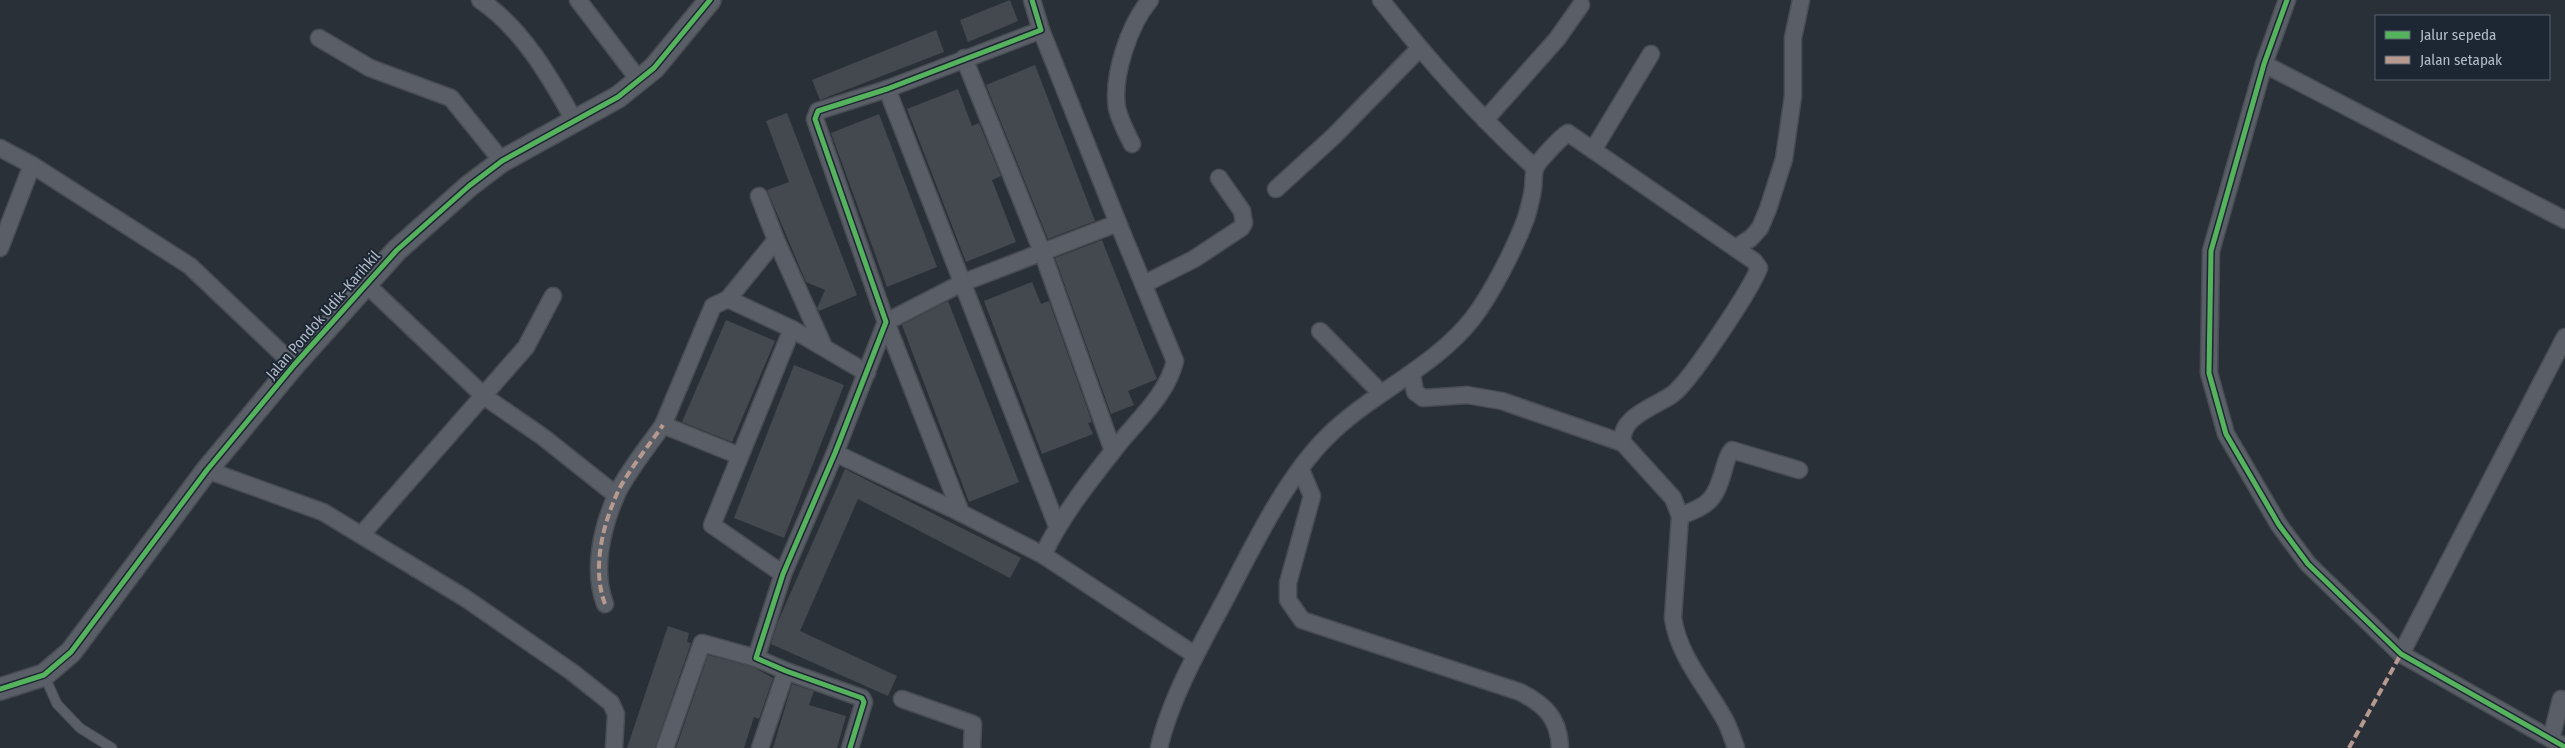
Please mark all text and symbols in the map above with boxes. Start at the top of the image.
legend [2375,15,2550,80]
text: Jalur sepeda [2420,26,2496,44]
text: Jalan setapak [2420,51,2502,69]
street label: Jalan Pondok Udik–Karihkil [262,247,384,383]

